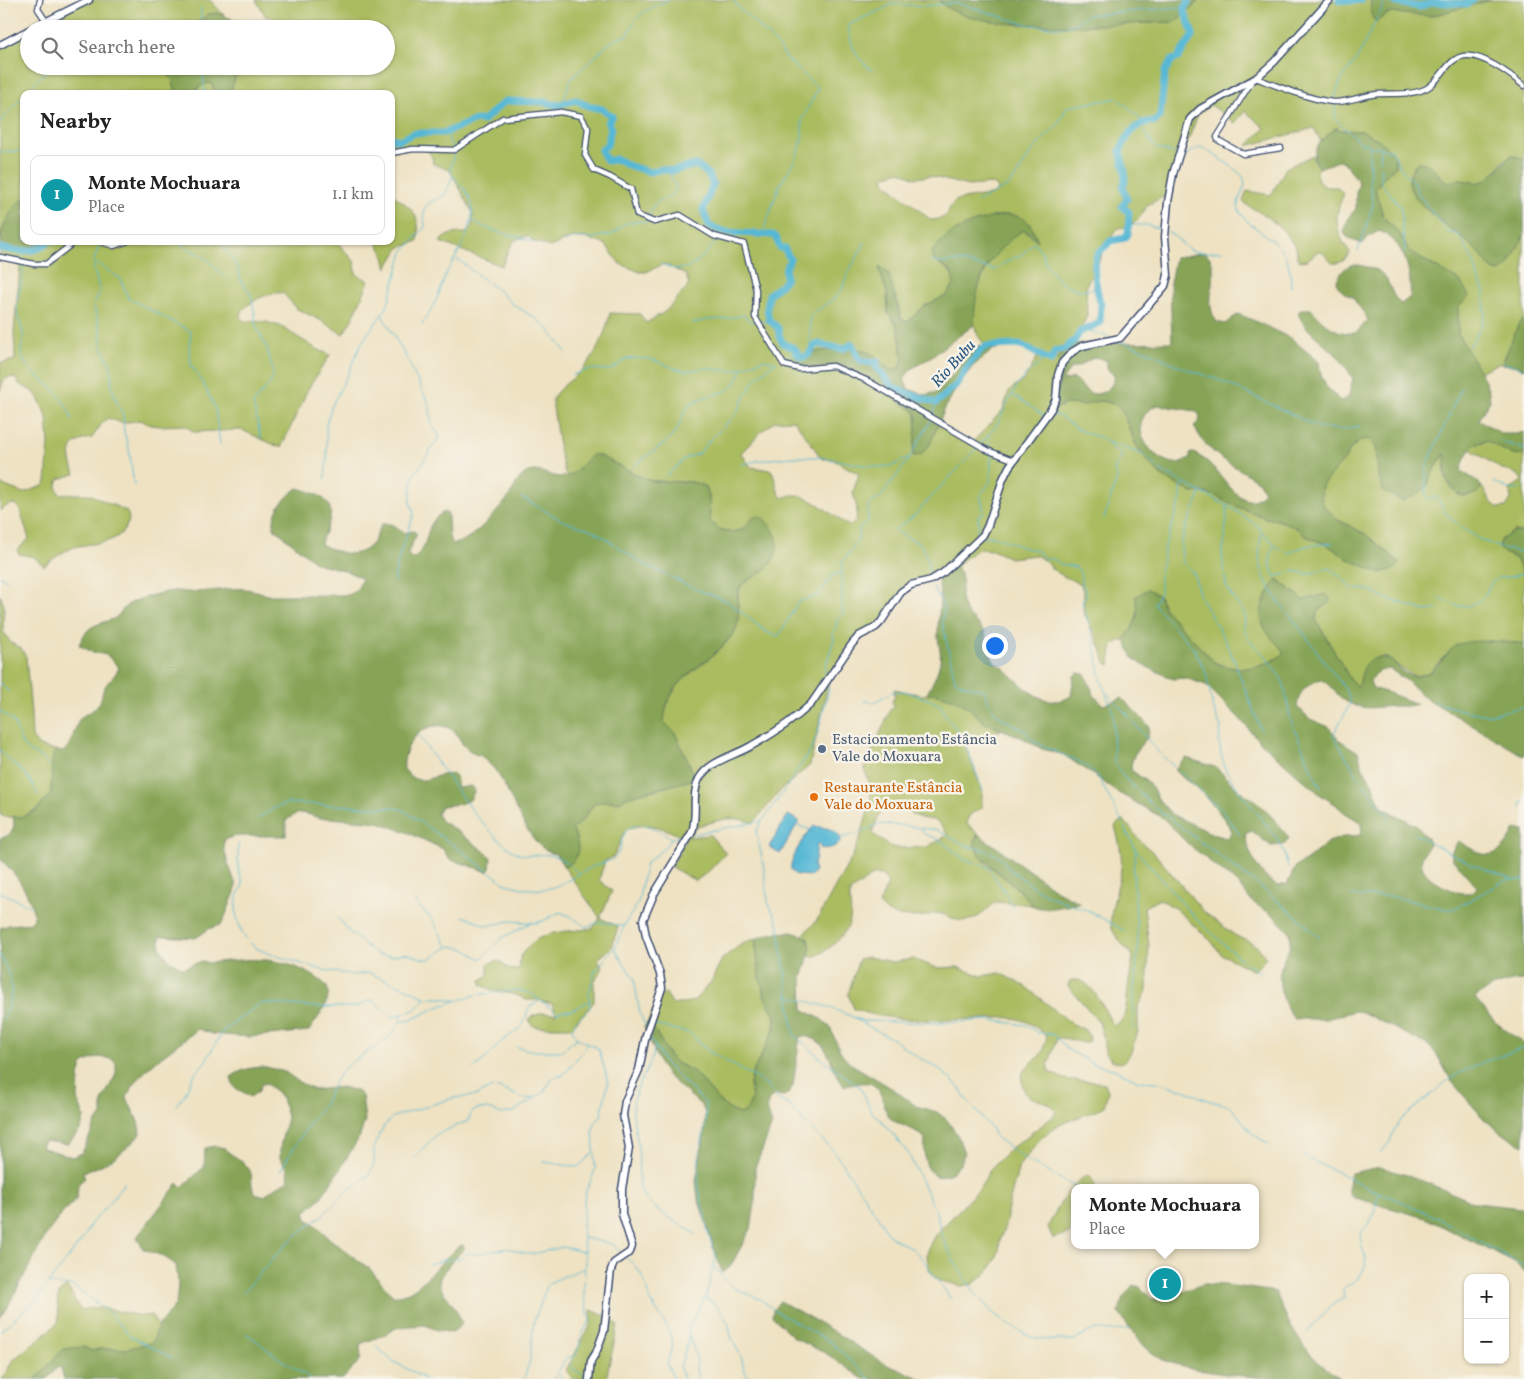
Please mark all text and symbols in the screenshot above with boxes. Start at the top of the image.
search box [20,20,395,75]
icon: search [38,34,66,62]
text: Search here [78,35,175,61]
text: Nearby [40,108,111,137]
text: Monte Mochuara [88,171,241,197]
text: 1 [54,184,60,206]
text: 1.1 km [332,184,374,206]
text: Place [88,197,125,219]
water label: Rio Bubu [927,335,981,393]
your location [982,633,1008,659]
place label: Estacionamento Estância Vale do Moxuara [832,730,997,768]
marker: Estacionamento Estância Vale do Moxuara [816,743,828,755]
place label: Restaurante Estância Vale do Moxuara [824,778,962,816]
marker: Restaurante Estância Vale do Moxuara [808,791,820,803]
popup [1071,1184,1259,1249]
text: Monte Mochuara [1089,1193,1241,1219]
text: Place [1089,1219,1125,1241]
pin: 1 [1149,1265,1181,1303]
map controls [1464,1274,1509,1364]
button: + [1464,1274,1509,1319]
button: − [1464,1319,1509,1364]

